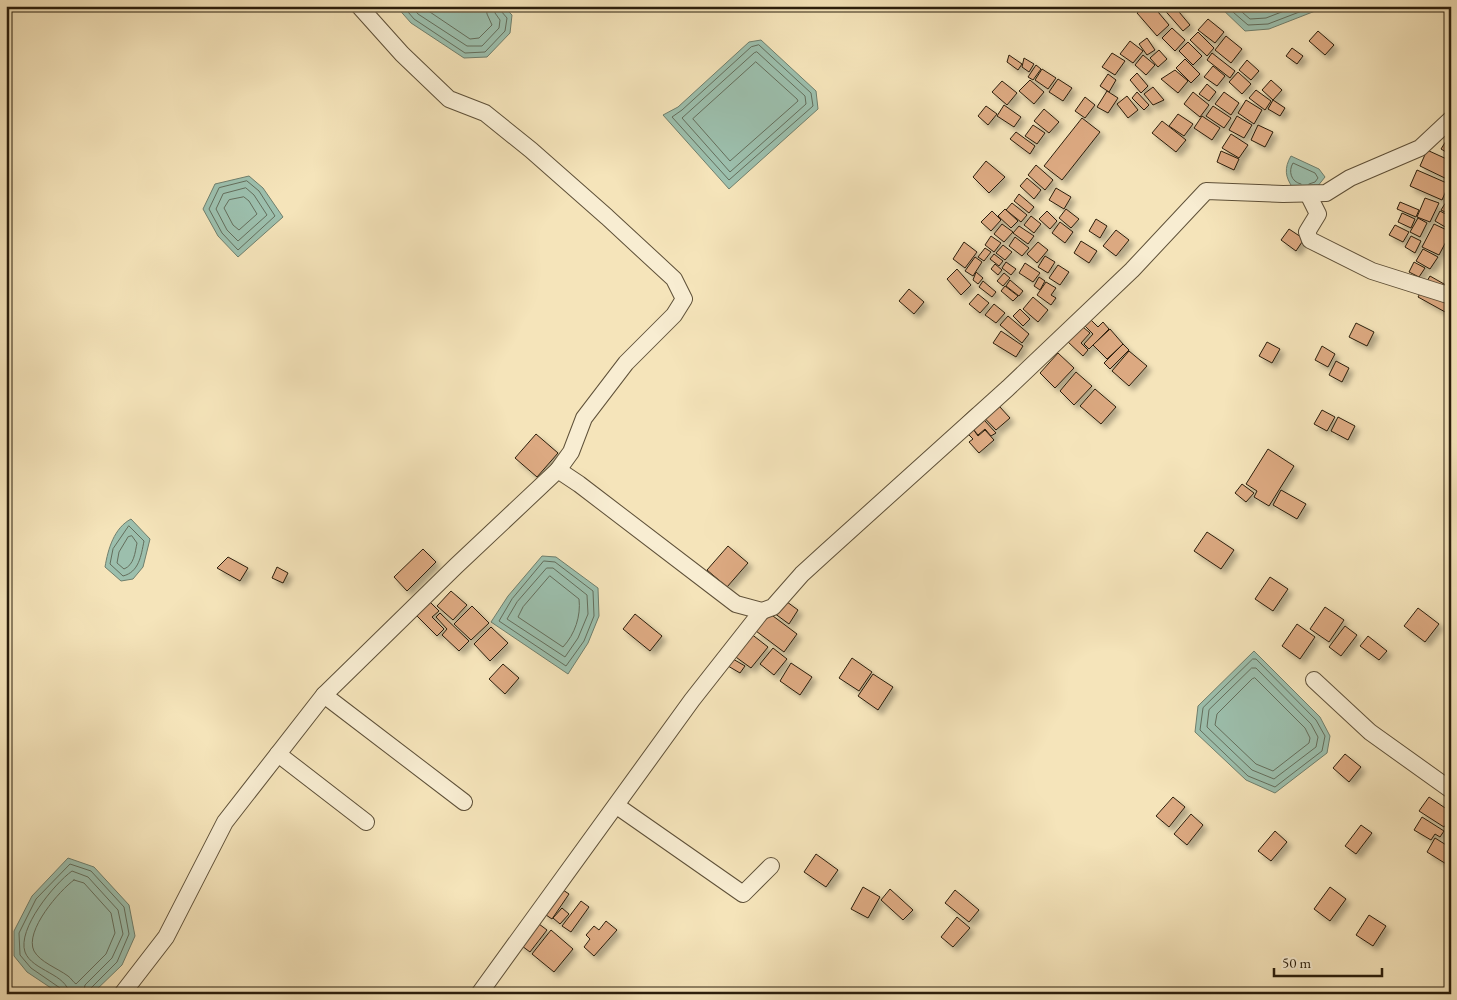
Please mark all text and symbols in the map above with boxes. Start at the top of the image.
scale bar [1274,945,1382,977]
text: 50 m [1282,953,1311,972]

